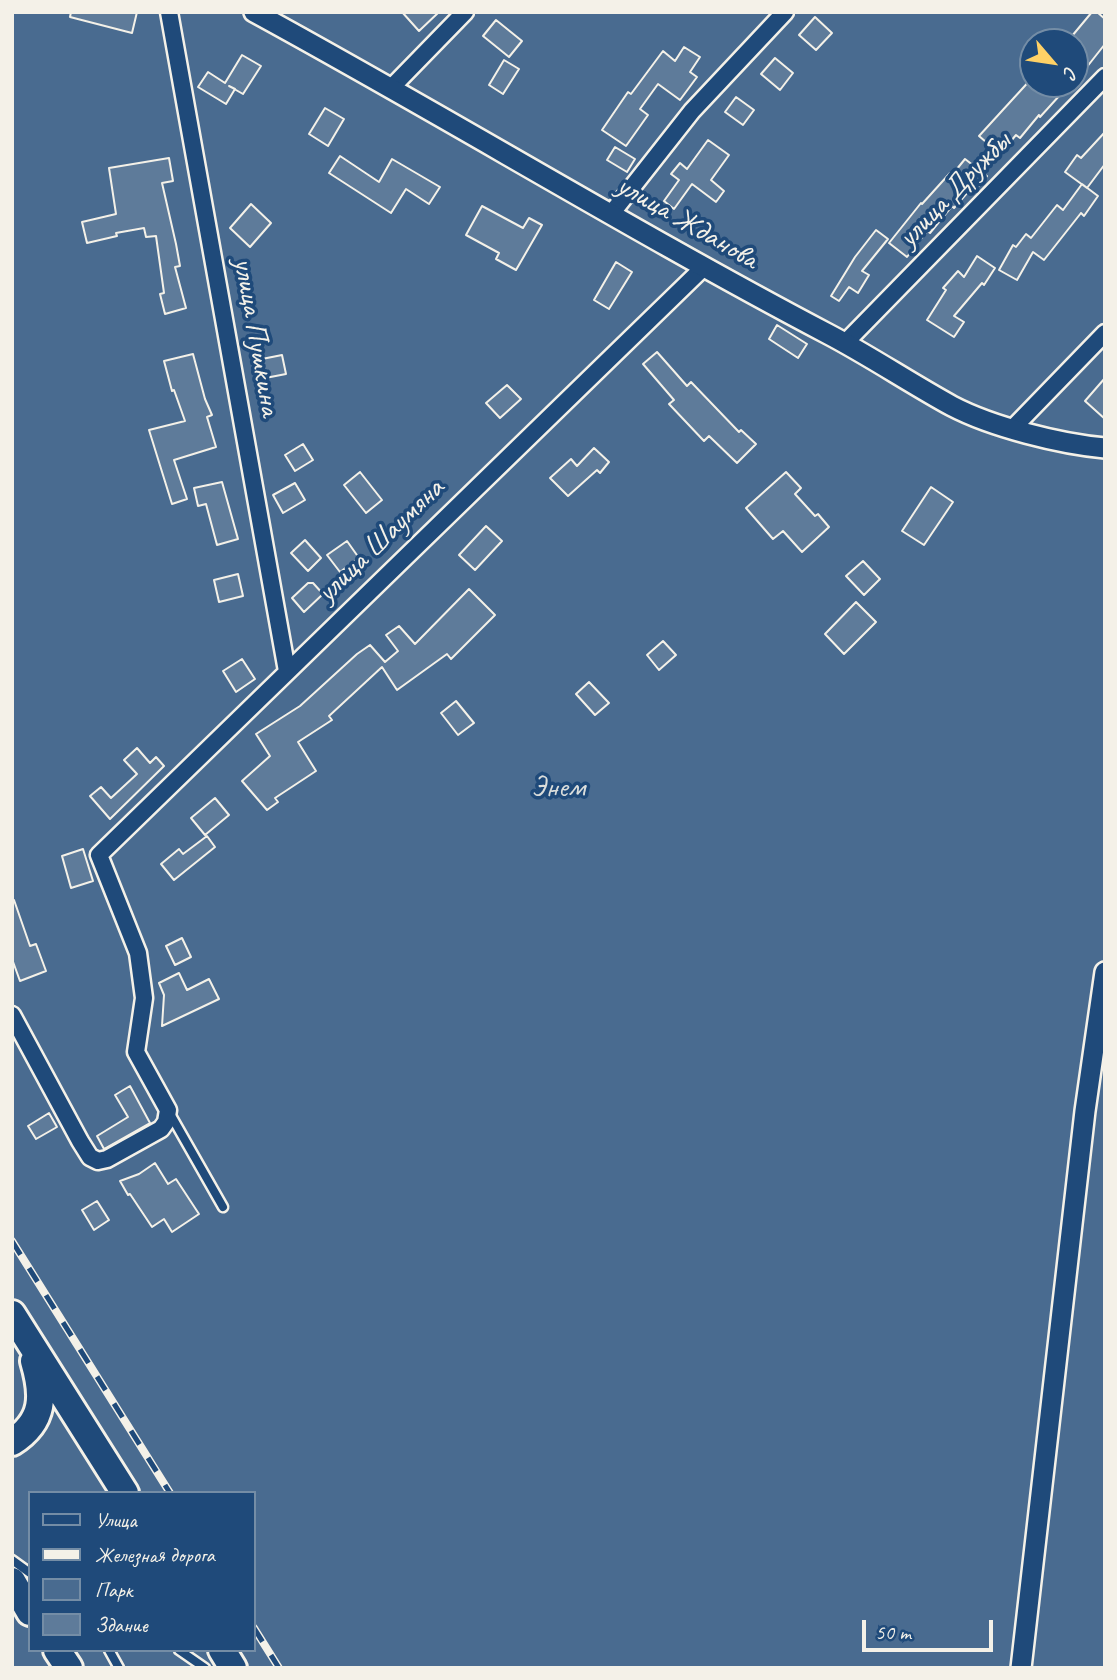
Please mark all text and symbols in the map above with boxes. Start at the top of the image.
north arrow [1019,28,1089,98]
text: С [1058,62,1083,82]
street label: улица Дружбы [891,125,1019,255]
street label: улица Жданова [610,168,764,278]
street label: улица Пушкина [224,255,288,419]
street label: улица Шаумяна [310,471,452,611]
park label: Энем [531,770,585,806]
legend [28,1491,256,1652]
text: Улица [95,1507,137,1533]
text: Железная дорога [95,1542,215,1568]
text: Парк [95,1577,132,1603]
scale bar [865,1606,996,1650]
text: Здание [95,1612,148,1638]
text: 50 m [875,1619,911,1645]

